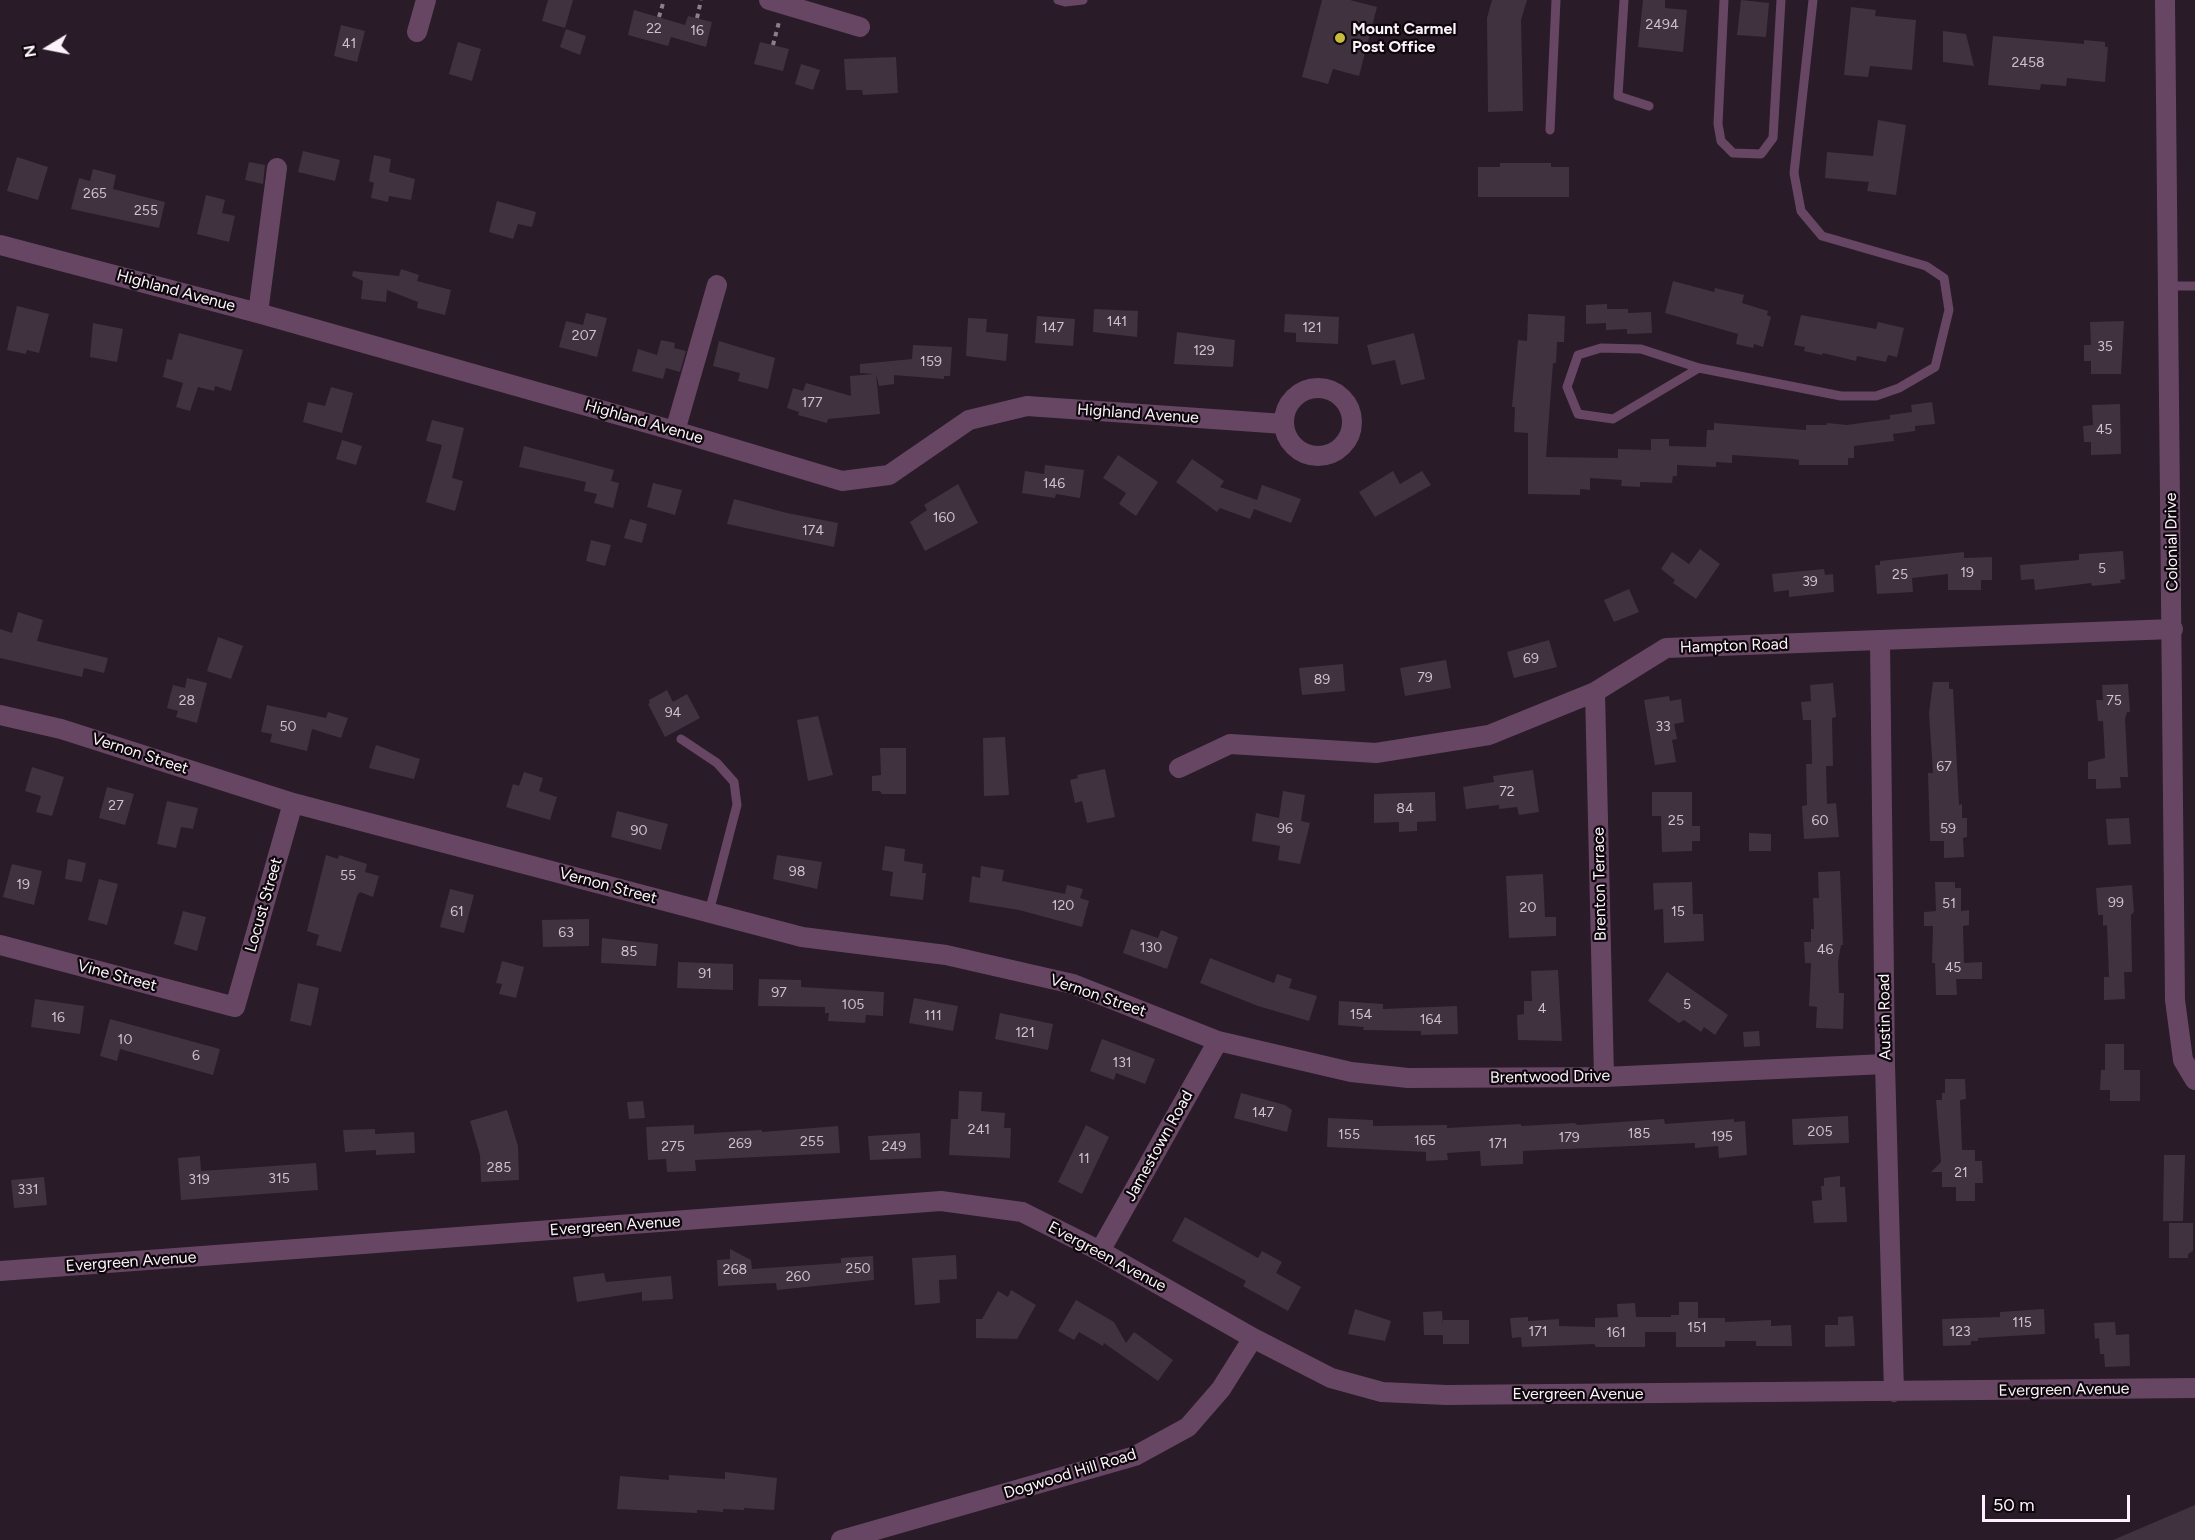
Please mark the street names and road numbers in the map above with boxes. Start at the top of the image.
street label: Highland Avenue [115,266,237,316]
street label: Highland Avenue [583,396,705,448]
street label: Highland Avenue [1076,400,1200,428]
street label: Colonial Drive [2162,492,2182,592]
street label: Hampton Road [1680,635,1788,657]
street label: Vernon Street [89,729,191,779]
street label: Brenton Terrace [1589,827,1611,941]
street label: Locust Street [241,856,287,954]
street label: Vernon Street [557,864,659,908]
street label: Vine Street [75,956,159,996]
street label: Vernon Street [1047,971,1149,1021]
street label: Austin Road [1875,973,1895,1061]
street label: Brentwood Drive [1490,1066,1610,1088]
street label: Jamestown Road [1121,1087,1197,1205]
street label: Evergreen Avenue [549,1212,681,1240]
street label: Evergreen Avenue [1045,1218,1169,1296]
street label: Evergreen Avenue [65,1248,197,1276]
street label: Evergreen Avenue [1998,1379,2130,1401]
street label: Evergreen Avenue [1512,1384,1644,1404]
street label: Dogwood Hill Road [1001,1445,1139,1503]

